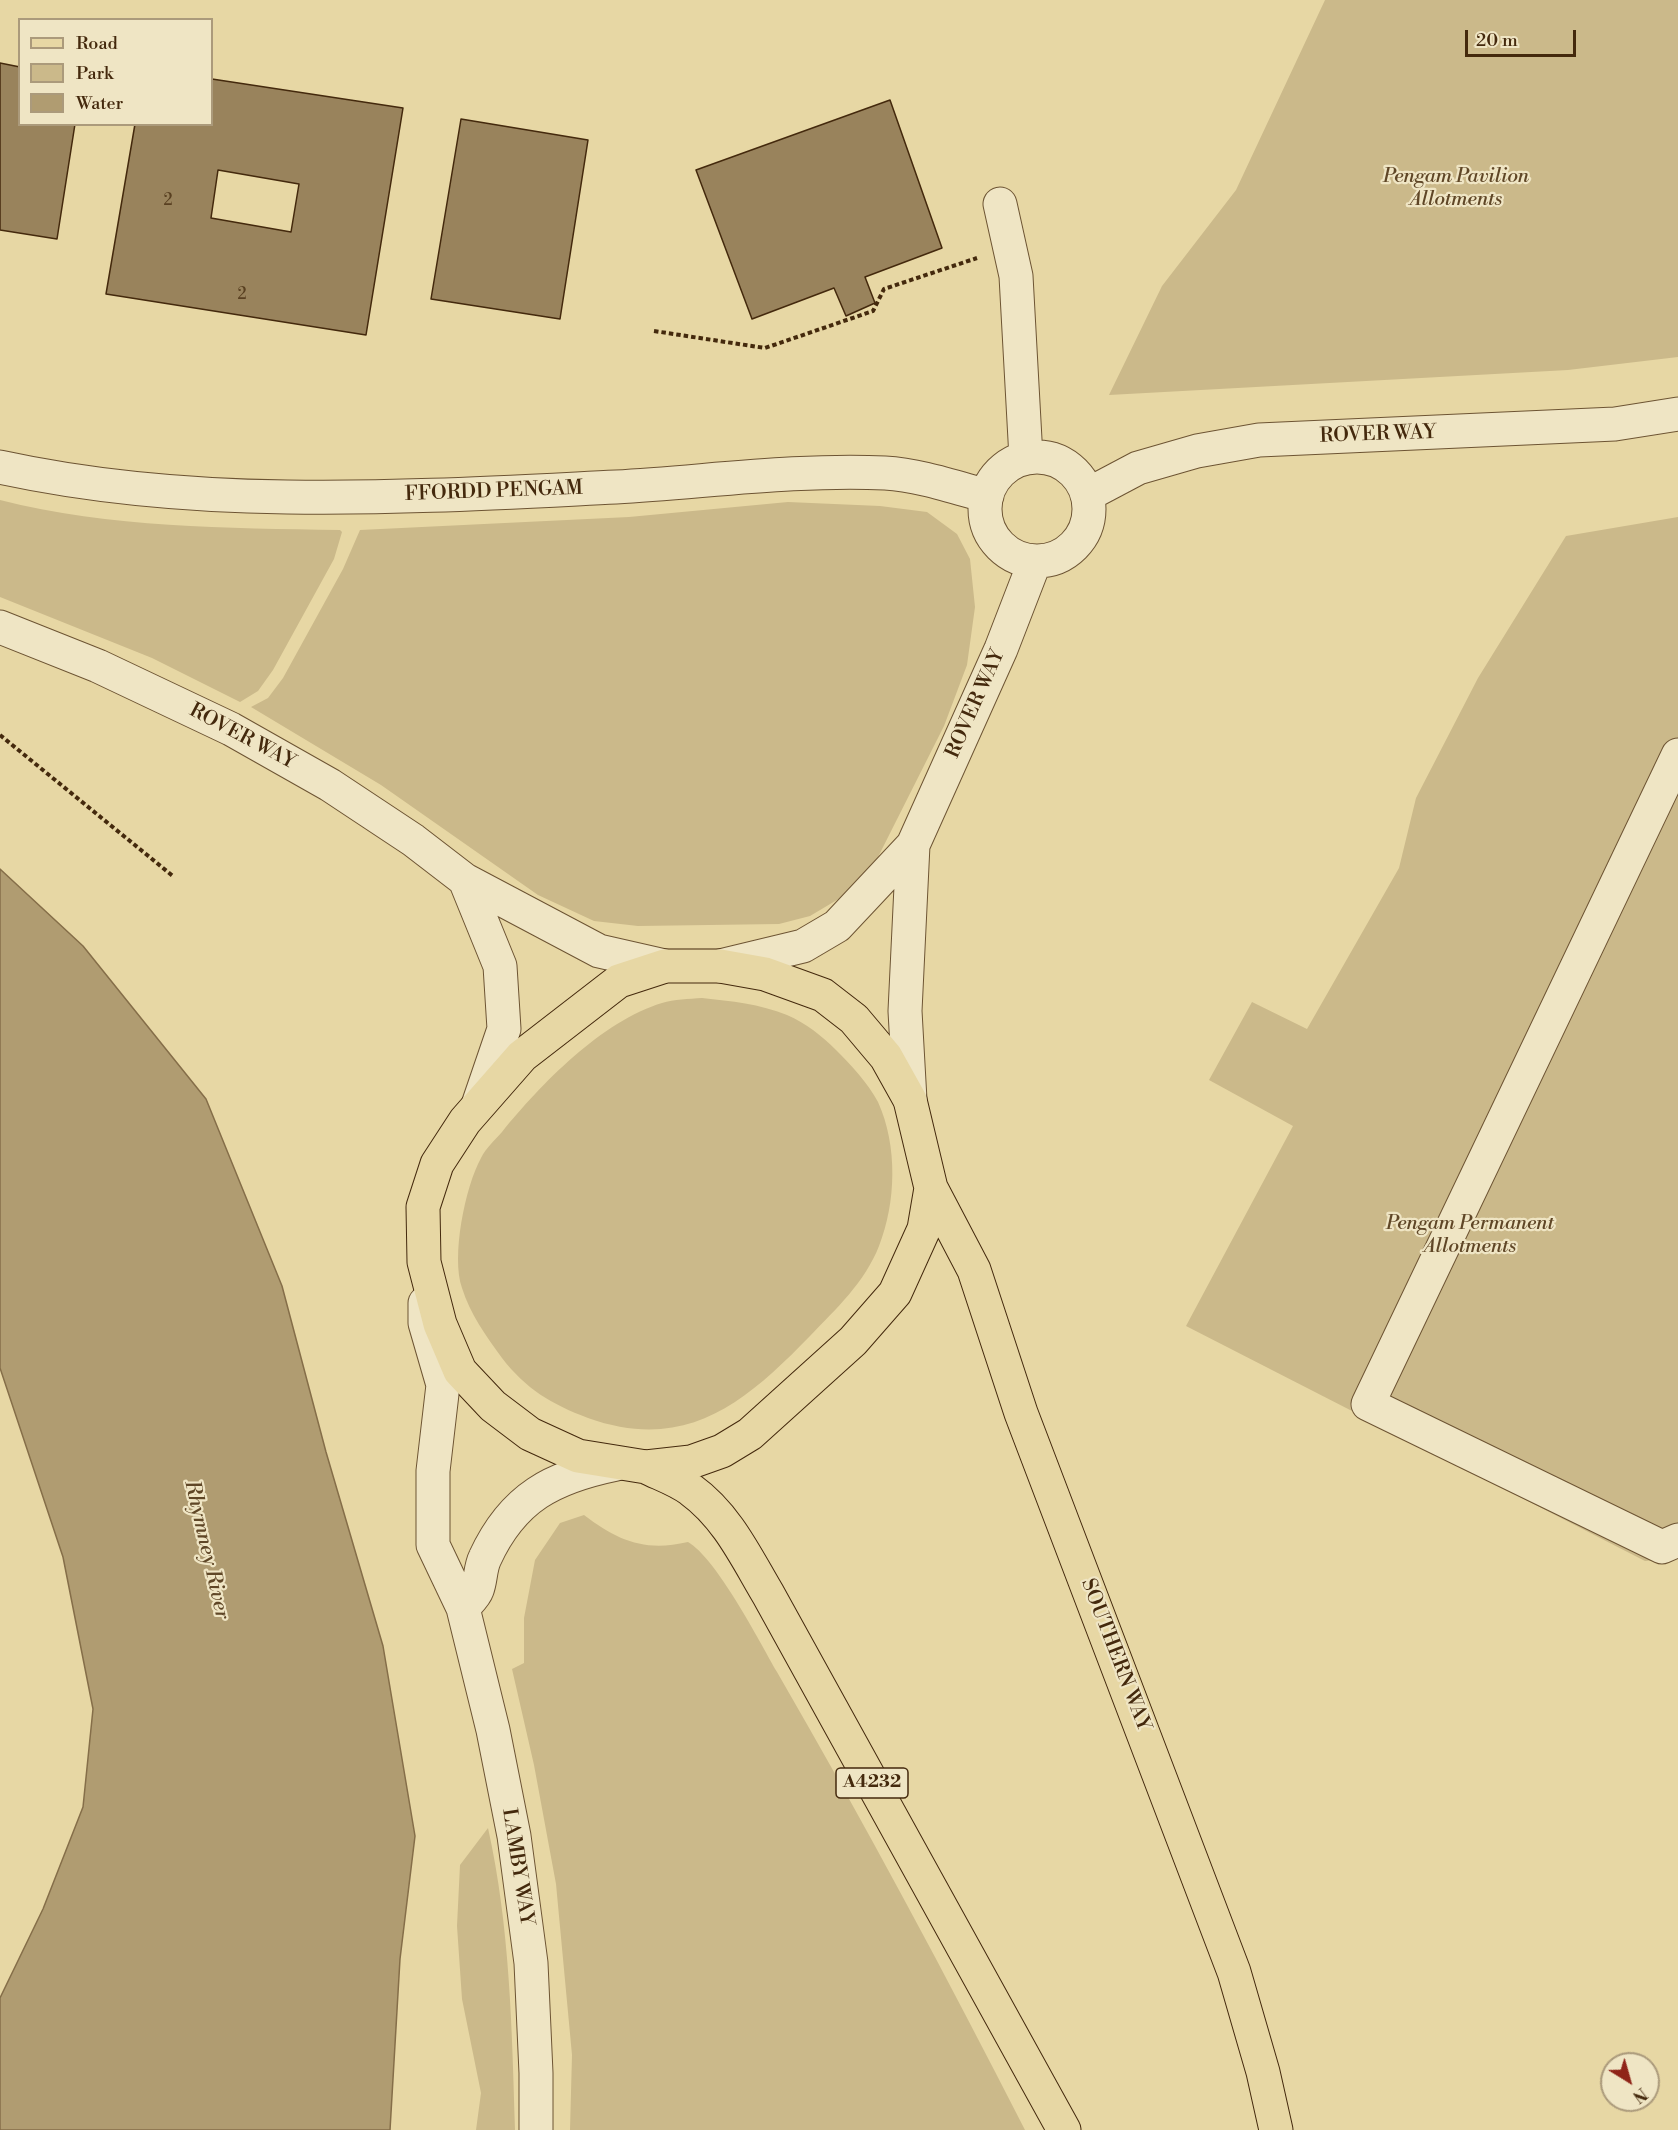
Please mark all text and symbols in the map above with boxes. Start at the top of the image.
legend [18,18,213,126]
scale bar [1468,18,1579,56]
text: 20 m [1476,29,1518,52]
text: Road [76,32,118,55]
text: Park [76,62,113,85]
text: Water [76,92,123,115]
park label: Pengam Pavilion Allotments [1383,165,1529,212]
house number: 2 [163,191,173,211]
house number: 2 [237,285,247,305]
street label: ROVER WAY [1319,421,1437,449]
street label: FFORDD PENGAM [404,477,584,507]
street label: ROVER WAY [941,646,1011,762]
street label: ROVER WAY [185,699,299,775]
park label: Pengam Permanent Allotments [1386,1212,1554,1259]
water label: Rhymney River [178,1478,234,1622]
street label: SOUTHERN WAY [1075,1575,1155,1735]
road number: A4232 [836,1768,908,1798]
street label: LAMBY WAY [496,1807,538,1927]
north arrow [1600,2052,1660,2112]
text: N [1629,2083,1651,2107]

